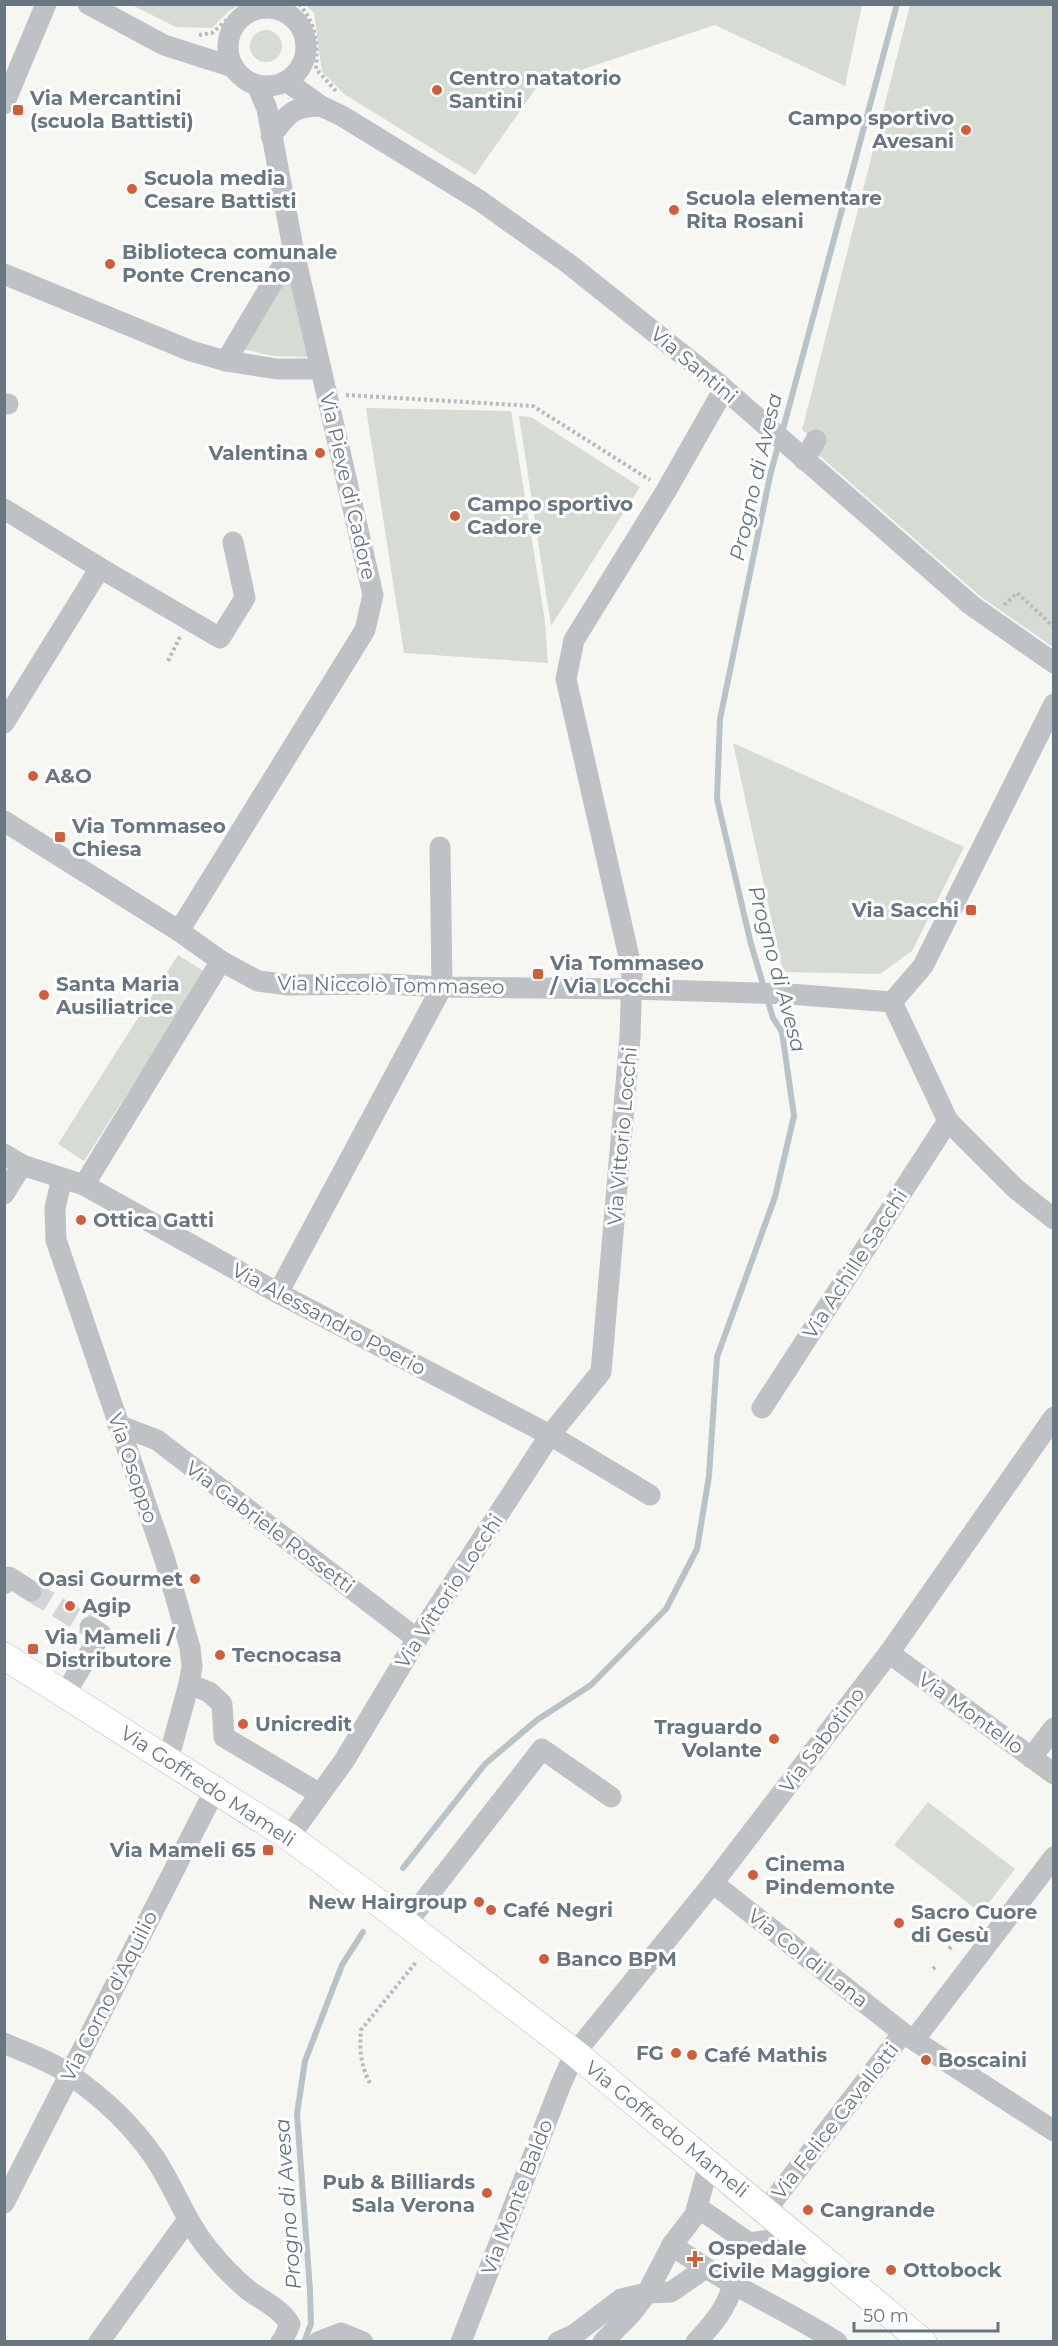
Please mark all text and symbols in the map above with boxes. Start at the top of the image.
place label: Centro natatorio Santini [449,66,621,113]
marker: Centro natatorio Santini [430,83,444,97]
place label: Via Mercantini (scuola Battisti) [29,86,194,133]
marker: Via Mercantini (scuola Battisti) [11,103,25,117]
place label: Campo sportivo Avesani [788,106,954,153]
marker: Campo sportivo Avesani [959,123,973,137]
place label: Scuola media Cesare Battisti [144,166,297,213]
marker: Scuola media Cesare Battisti [125,182,139,196]
place label: Scuola elementare Rita Rosani [686,186,882,233]
marker: Scuola elementare Rita Rosani [667,203,681,217]
place label: Biblioteca comunale Ponte Crencano [122,240,337,287]
marker: Biblioteca comunale Ponte Crencano [103,257,117,271]
street label: Via Santini [646,322,742,408]
street label: Via Pieve di Cadore [315,390,381,582]
water label: Progno di Avesa [724,391,787,563]
place label: Valentina [208,441,308,465]
marker: Valentina [313,446,327,460]
place label: Campo sportivo Cadore [467,492,633,539]
marker: Campo sportivo Cadore [448,509,462,523]
place label: A&O [44,764,92,788]
marker: A&O [26,769,40,783]
place label: Via Tommaseo Chiesa [71,814,226,861]
marker: Via Tommaseo Chiesa [53,830,67,844]
water label: Progno di Avesa [743,883,812,1055]
place label: Via Sacchi [851,898,959,922]
marker: Via Sacchi [964,903,978,917]
place label: Via Tommaseo / Via Locchi [549,951,704,998]
marker: Via Tommaseo / Via Locchi [531,967,545,981]
street label: Via Niccolò Tommaseo [277,971,505,999]
place label: Santa Maria Ausiliatrice [55,972,180,1019]
marker: Santa Maria Ausiliatrice [37,988,51,1002]
street label: Via Vittorio Locchi [602,1046,642,1226]
street label: Via Achille Sacchi [798,1185,912,1343]
place label: Ottica Gatti [93,1208,214,1232]
marker: Ottica Gatti [74,1213,88,1227]
street label: Via Alessandro Poerio [228,1258,430,1380]
street label: Via Osoppo [103,1410,163,1526]
street label: Via Gabriele Rossetti [181,1456,359,1598]
street label: Via Vittorio Locchi [390,1509,508,1673]
place label: Oasi Gourmet [38,1567,183,1591]
marker: Oasi Gourmet [188,1572,202,1586]
place label: Agip [81,1594,131,1618]
marker: Agip [63,1599,77,1613]
place label: Via Mameli / Distributore [44,1625,176,1672]
marker: Via Mameli / Distributore [26,1642,40,1656]
place label: Tecnocasa [232,1643,342,1667]
marker: Tecnocasa [213,1648,227,1662]
street label: Via Montello [914,1667,1028,1759]
street label: Via Sabotino [775,1683,869,1797]
place label: Unicredit [255,1712,352,1736]
place label: Traguardo Volante [654,1715,762,1762]
marker: Unicredit [236,1717,250,1731]
street label: Via Goffredo Mameli [116,1720,300,1852]
marker: Traguardo Volante [767,1732,781,1746]
place label: Via Mameli 65 [109,1838,256,1862]
marker: Via Mameli 65 [261,1843,275,1857]
place label: Cinema Pindemonte [765,1852,895,1899]
marker: Cinema Pindemonte [746,1868,760,1882]
place label: New Hairgroup [308,1890,467,1914]
marker: New Hairgroup [472,1895,486,1909]
place label: Café Negri [503,1898,613,1922]
place label: Sacro Cuore di Gesù [911,1900,1037,1947]
marker: Café Negri [484,1903,498,1917]
street label: Via Col di Lana [743,1904,873,2012]
street label: Via Corno d'Aquilio [56,1907,162,2085]
marker: Sacro Cuore di Gesù [892,1916,906,1930]
place label: Banco BPM [556,1947,677,1971]
marker: Banco BPM [537,1952,551,1966]
street label: Via Felice Cavallotti [766,2038,904,2204]
place label: FG [636,2041,664,2065]
place label: Café Mathis [704,2043,828,2067]
marker: FG [669,2046,683,2060]
marker: Café Mathis [685,2048,699,2062]
place label: Boscaini [938,2048,1027,2072]
marker: Boscaini [919,2053,933,2067]
street label: Via Goffredo Mameli [580,2056,754,2202]
street label: Via Monte Baldo [476,2116,558,2278]
water label: Progno di Avesa [269,2118,306,2290]
place label: Pub & Billiards Sala Verona [322,2170,475,2217]
marker: Pub & Billiards Sala Verona [480,2186,494,2200]
place label: Cangrande [820,2198,935,2222]
marker: Cangrande [801,2203,815,2217]
place label: Ospedale Civile Maggiore [708,2236,871,2283]
marker: Ospedale Civile Maggiore [686,2250,704,2268]
place label: Ottobock [903,2258,1003,2282]
marker: Ottobock [884,2263,898,2277]
scale bar [854,2295,998,2333]
text: 50 m [863,2305,909,2327]

